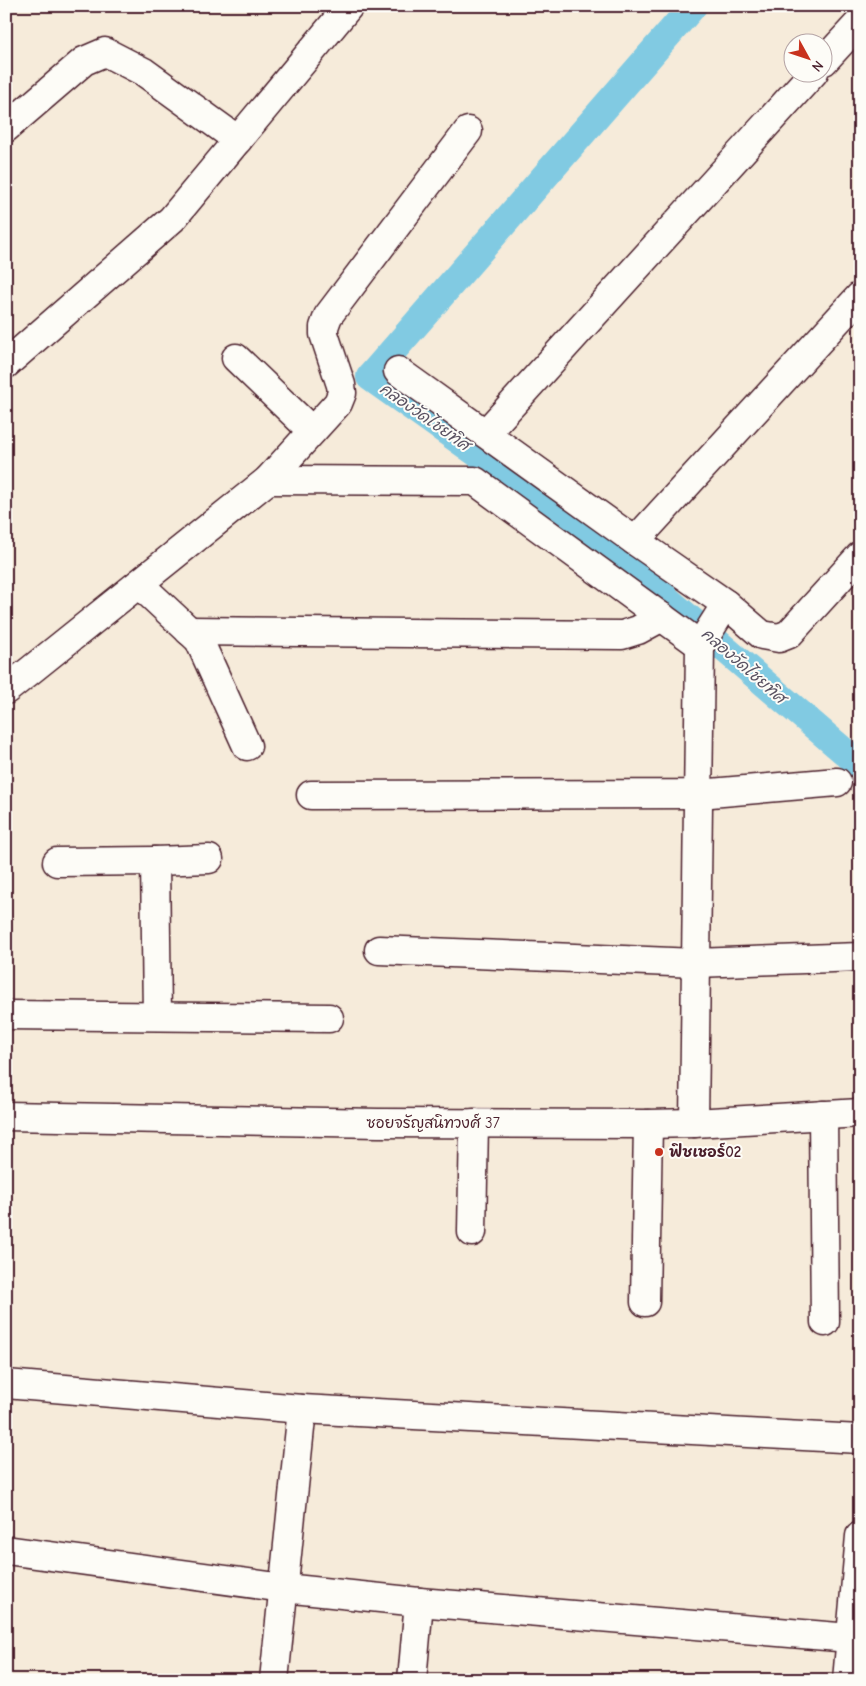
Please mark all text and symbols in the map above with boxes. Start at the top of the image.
north arrow [784,32,834,82]
text: N [808,57,827,75]
water label: คลองวัดไชยทิศ [376,378,477,457]
water label: คลองวัดไชยทิศ [698,623,793,710]
street label: ซอยจรัญสนิทวงศ์ 37 [366,1113,500,1132]
place label: ฟิชเชอร์02 [669,1142,741,1161]
marker: ฟิชเชอร์02 [653,1146,665,1158]

